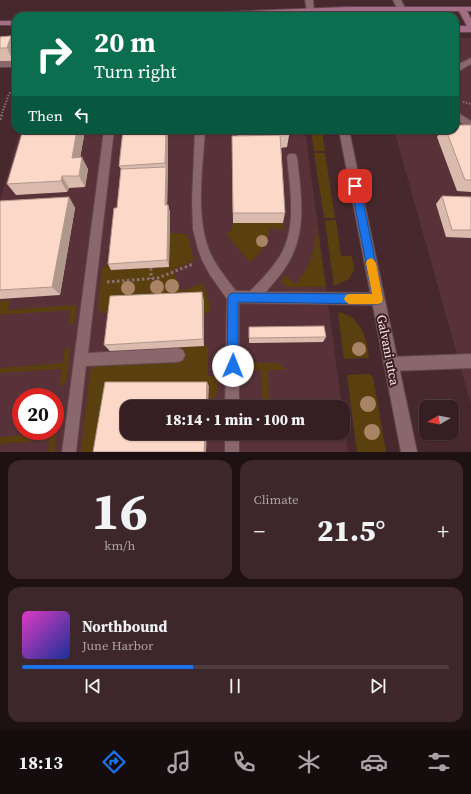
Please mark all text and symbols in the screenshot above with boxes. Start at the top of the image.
text: 20 m [94,23,156,61]
icon: right [28,28,80,80]
text: Turn right [94,59,176,84]
icon: left [71,104,93,126]
text: Then [28,105,63,126]
pin [338,169,372,203]
icon: arrive [344,175,366,197]
street label: Galvani utca [373,313,403,387]
position arrow [212,345,254,387]
speed limit sign: 20 [12,388,64,440]
north arrow [419,400,459,440]
map controls [419,400,459,440]
text: 18:14 · 1 min · 100 m [165,409,305,430]
text: 16 [92,475,148,546]
text: Climate [254,491,299,508]
text: 21.5° [317,510,385,551]
text: − [254,516,265,546]
text: + [437,516,449,546]
text: km/h [104,537,135,554]
text: Northbound [82,616,167,637]
text: June Harbor [82,637,154,654]
icon: previous [82,675,104,697]
icon: pause [224,675,246,697]
icon: next [367,675,389,697]
icon: directions [100,748,128,776]
icon: music [165,748,193,776]
icon: phone [230,748,258,776]
icon: climate [295,748,323,776]
icon: car [360,748,388,776]
icon: filters [425,748,453,776]
text: 18:13 [18,750,63,775]

